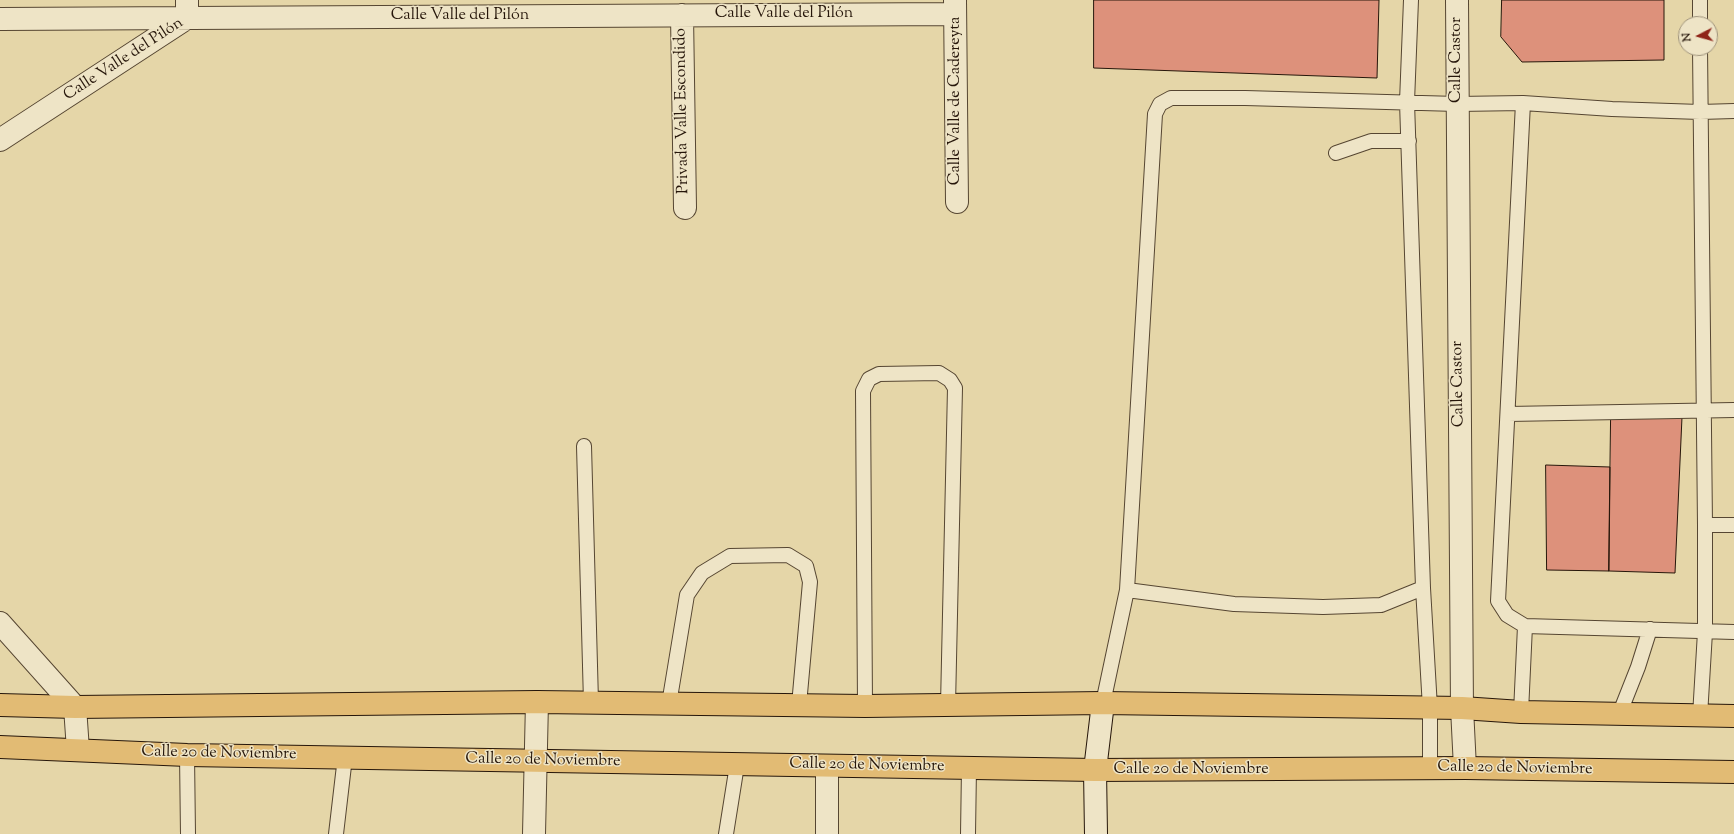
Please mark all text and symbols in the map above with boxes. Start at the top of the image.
street label: Calle Valle del Pilón [715,4,853,24]
street label: Calle Valle del Pilón [391,6,529,26]
street label: Calle Valle del Pilón [61,14,187,106]
north arrow [1678,16,1718,56]
street label: Calle Valle de Cadereyta [946,17,966,185]
street label: Calle Castor [1447,17,1467,103]
street label: Privada Valle Escondido [672,28,694,194]
text: N [1679,32,1695,42]
street label: Calle Castor [1449,341,1469,427]
street label: Calle 20 de Noviembre [141,743,297,765]
street label: Calle 20 de Noviembre [465,750,621,772]
street label: Calle 20 de Noviembre [789,755,945,777]
street label: Calle 20 de Noviembre [1437,758,1593,780]
street label: Calle 20 de Noviembre [1113,760,1269,780]

